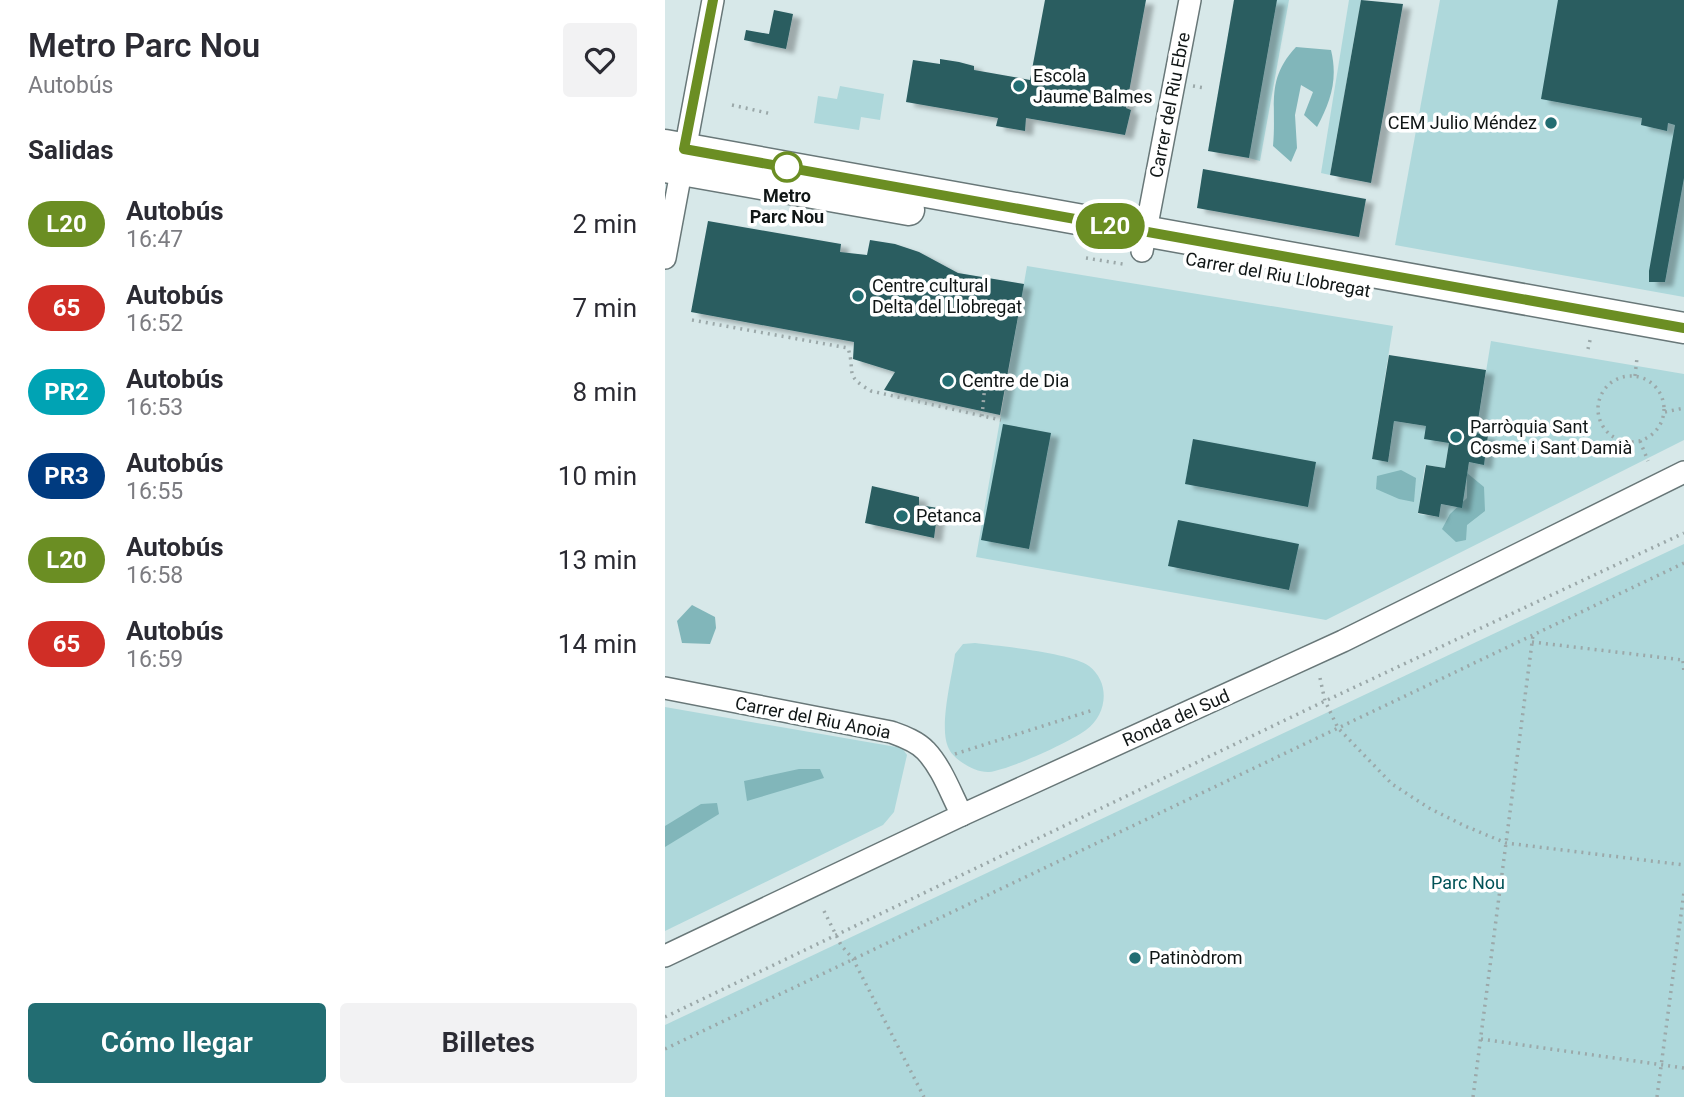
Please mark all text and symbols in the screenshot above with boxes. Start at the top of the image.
button: heart [563,23,637,97]
text: Metro Parc Nou [28,26,260,65]
street label: Carrer del Riu Ebre [1145,30,1194,179]
place label: Escola Jaume Balmes [1033,65,1152,107]
text: Autobús [28,72,113,99]
marker: Escola Jaume Balmes [1011,78,1027,94]
place label: CEM Julio Méndez [1388,112,1537,133]
marker: CEM Julio Méndez [1543,115,1559,131]
text: Salidas [28,135,114,165]
marker: Metro Parc Nou [772,152,802,182]
place label: Metro Parc Nou [750,185,824,227]
text: Autobús [126,196,224,226]
line badge: L20 [1070,203,1150,249]
text: 2 min [572,209,637,239]
text: L20 [46,210,87,238]
text: L20 [1090,212,1130,240]
text: 16:47 [126,226,183,253]
street label: Carrer del Riu Llobregat [1184,248,1372,301]
place label: Centre cultural Delta del Llobregat [872,275,1022,317]
text: Autobús [126,280,224,310]
marker: Centre cultural Delta del Llobregat [850,288,866,304]
text: 7 min [572,293,637,323]
text: 65 [53,294,80,322]
text: 16:52 [126,310,183,337]
text: Autobús [126,364,224,394]
place label: Centre de Dia [962,370,1069,391]
marker: Centre de Dia [940,373,956,389]
text: 8 min [572,377,637,407]
text: PR2 [44,378,89,406]
text: 16:53 [126,394,183,421]
place label: Parròquia Sant Cosme i Sant Damià [1470,416,1632,458]
marker: Parròquia Sant Cosme i Sant Damià [1448,429,1464,445]
text: Autobús [126,448,224,478]
text: 10 min [558,461,637,491]
text: PR3 [44,462,89,490]
text: 16:55 [126,478,183,505]
place label: Petanca [916,505,982,526]
marker: Petanca [894,508,910,524]
text: Autobús [126,532,224,562]
text: 13 min [558,545,637,575]
text: L20 [46,546,87,574]
text: 16:58 [126,562,183,589]
text: Autobús [126,616,224,646]
text: 14 min [558,629,637,659]
text: 65 [53,630,80,658]
text: 16:59 [126,646,183,673]
street label: Ronda del Sud [1119,685,1233,751]
street label: Carrer del Riu Anoia [733,692,893,743]
park label: Parc Nou [1431,872,1505,893]
place label: Patinòdrom [1149,947,1243,968]
marker: Patinòdrom [1127,950,1143,966]
button: Cómo llegar [28,1003,326,1083]
button: Billetes [340,1003,637,1083]

